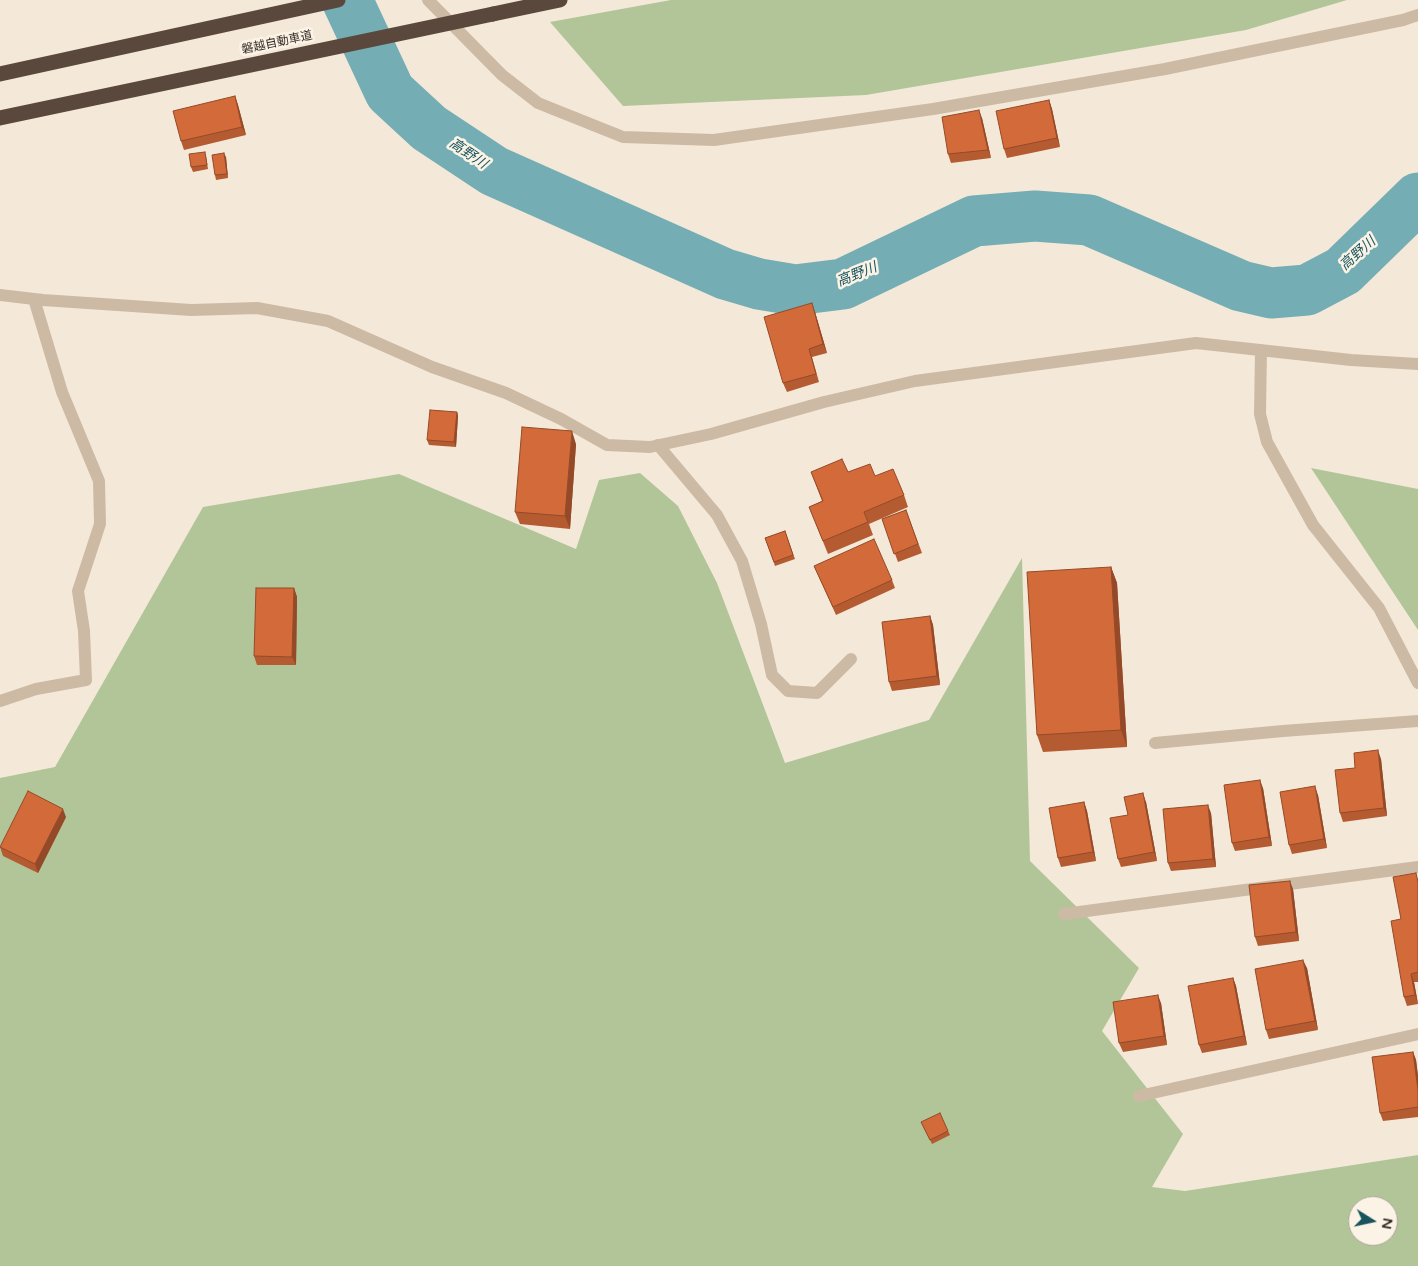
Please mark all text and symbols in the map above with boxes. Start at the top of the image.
street label: 磐越自動車道 [240,28,314,58]
water label: 高野川 [446,135,490,173]
water label: 高野川 [1337,234,1379,274]
water label: 高野川 [834,259,880,291]
north arrow [1348,1196,1398,1246]
text: N [1378,1217,1397,1231]

